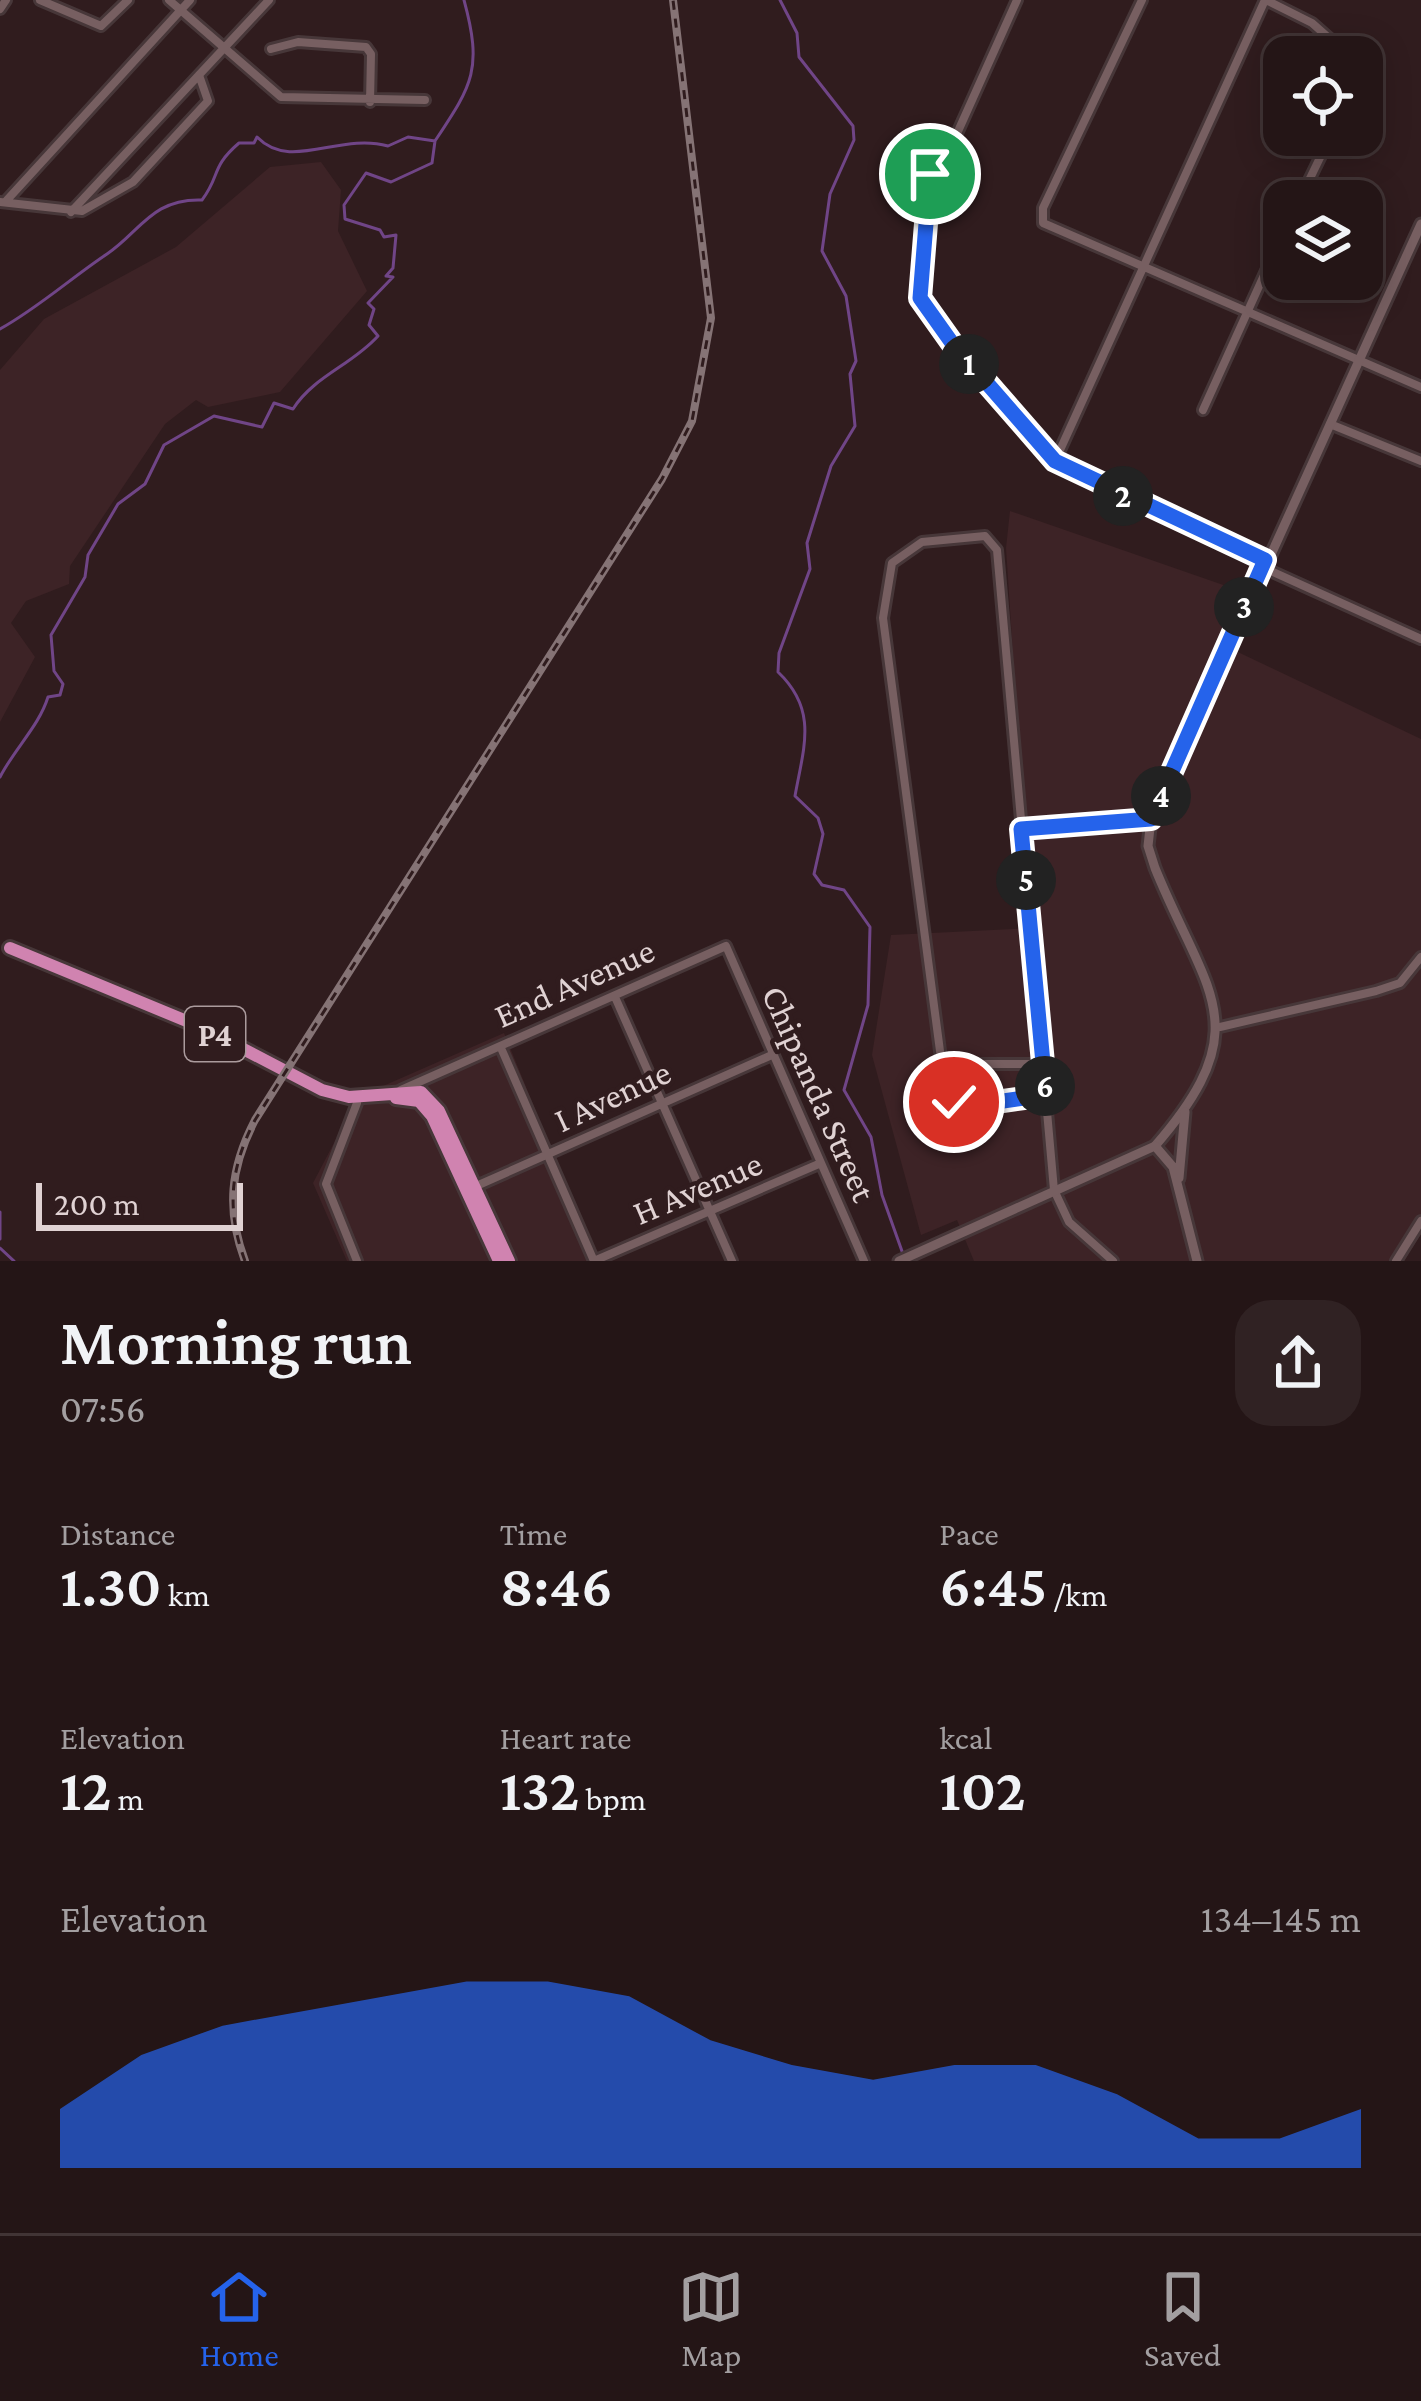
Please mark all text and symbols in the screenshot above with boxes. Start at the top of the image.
map controls [1263,36,1383,300]
button: locate [1263,36,1383,156]
pin [879,123,981,225]
icon: arrive [897,141,963,207]
button: layers [1263,180,1383,300]
pin: 1 [939,334,999,394]
text: 1 [963,345,975,382]
pin: 2 [1093,466,1153,526]
text: 2 [1115,477,1131,514]
pin: 3 [1214,577,1274,637]
text: 3 [1236,588,1252,625]
pin: 4 [1131,766,1191,826]
text: 4 [1152,777,1170,814]
pin: 5 [996,850,1056,910]
text: 5 [1018,861,1034,898]
street label: End Avenue [488,930,660,1036]
street label: Chipanda Street [754,979,885,1208]
road number: P4 [185,1007,245,1061]
pin [903,1051,1005,1153]
street label: I Avenue [548,1052,677,1140]
pin: 6 [1015,1056,1075,1116]
text: 6 [1036,1067,1054,1104]
icon: check [921,1069,987,1135]
street label: H Avenue [627,1143,768,1233]
scale bar [36,1177,243,1230]
text: 200 m [54,1185,140,1222]
button: share [1235,1300,1361,1426]
text: Morning run [60,1305,412,1378]
text: 07:56 [60,1387,146,1430]
text: Distance [60,1515,175,1552]
text: Time [500,1515,567,1552]
text: Pace [939,1515,999,1552]
text: 1.30 [60,1552,161,1619]
text: 8:46 [500,1552,613,1619]
text: 6:45 [939,1552,1047,1619]
text: km [161,1576,210,1613]
text: /km [1047,1576,1107,1613]
text: Elevation [60,1719,185,1756]
text: Heart rate [500,1719,632,1756]
text: kcal [939,1719,993,1756]
text: 12 [60,1756,111,1823]
text: 132 [500,1756,579,1823]
text: 102 [939,1756,1025,1823]
text: m [111,1780,144,1817]
text: bpm [579,1780,646,1817]
text: Elevation [60,1897,208,1940]
text: 134–145 m [1201,1897,1361,1940]
tab: Home [200,2264,279,2373]
tab: Map [678,2264,744,2373]
tab: Saved [1144,2264,1221,2373]

